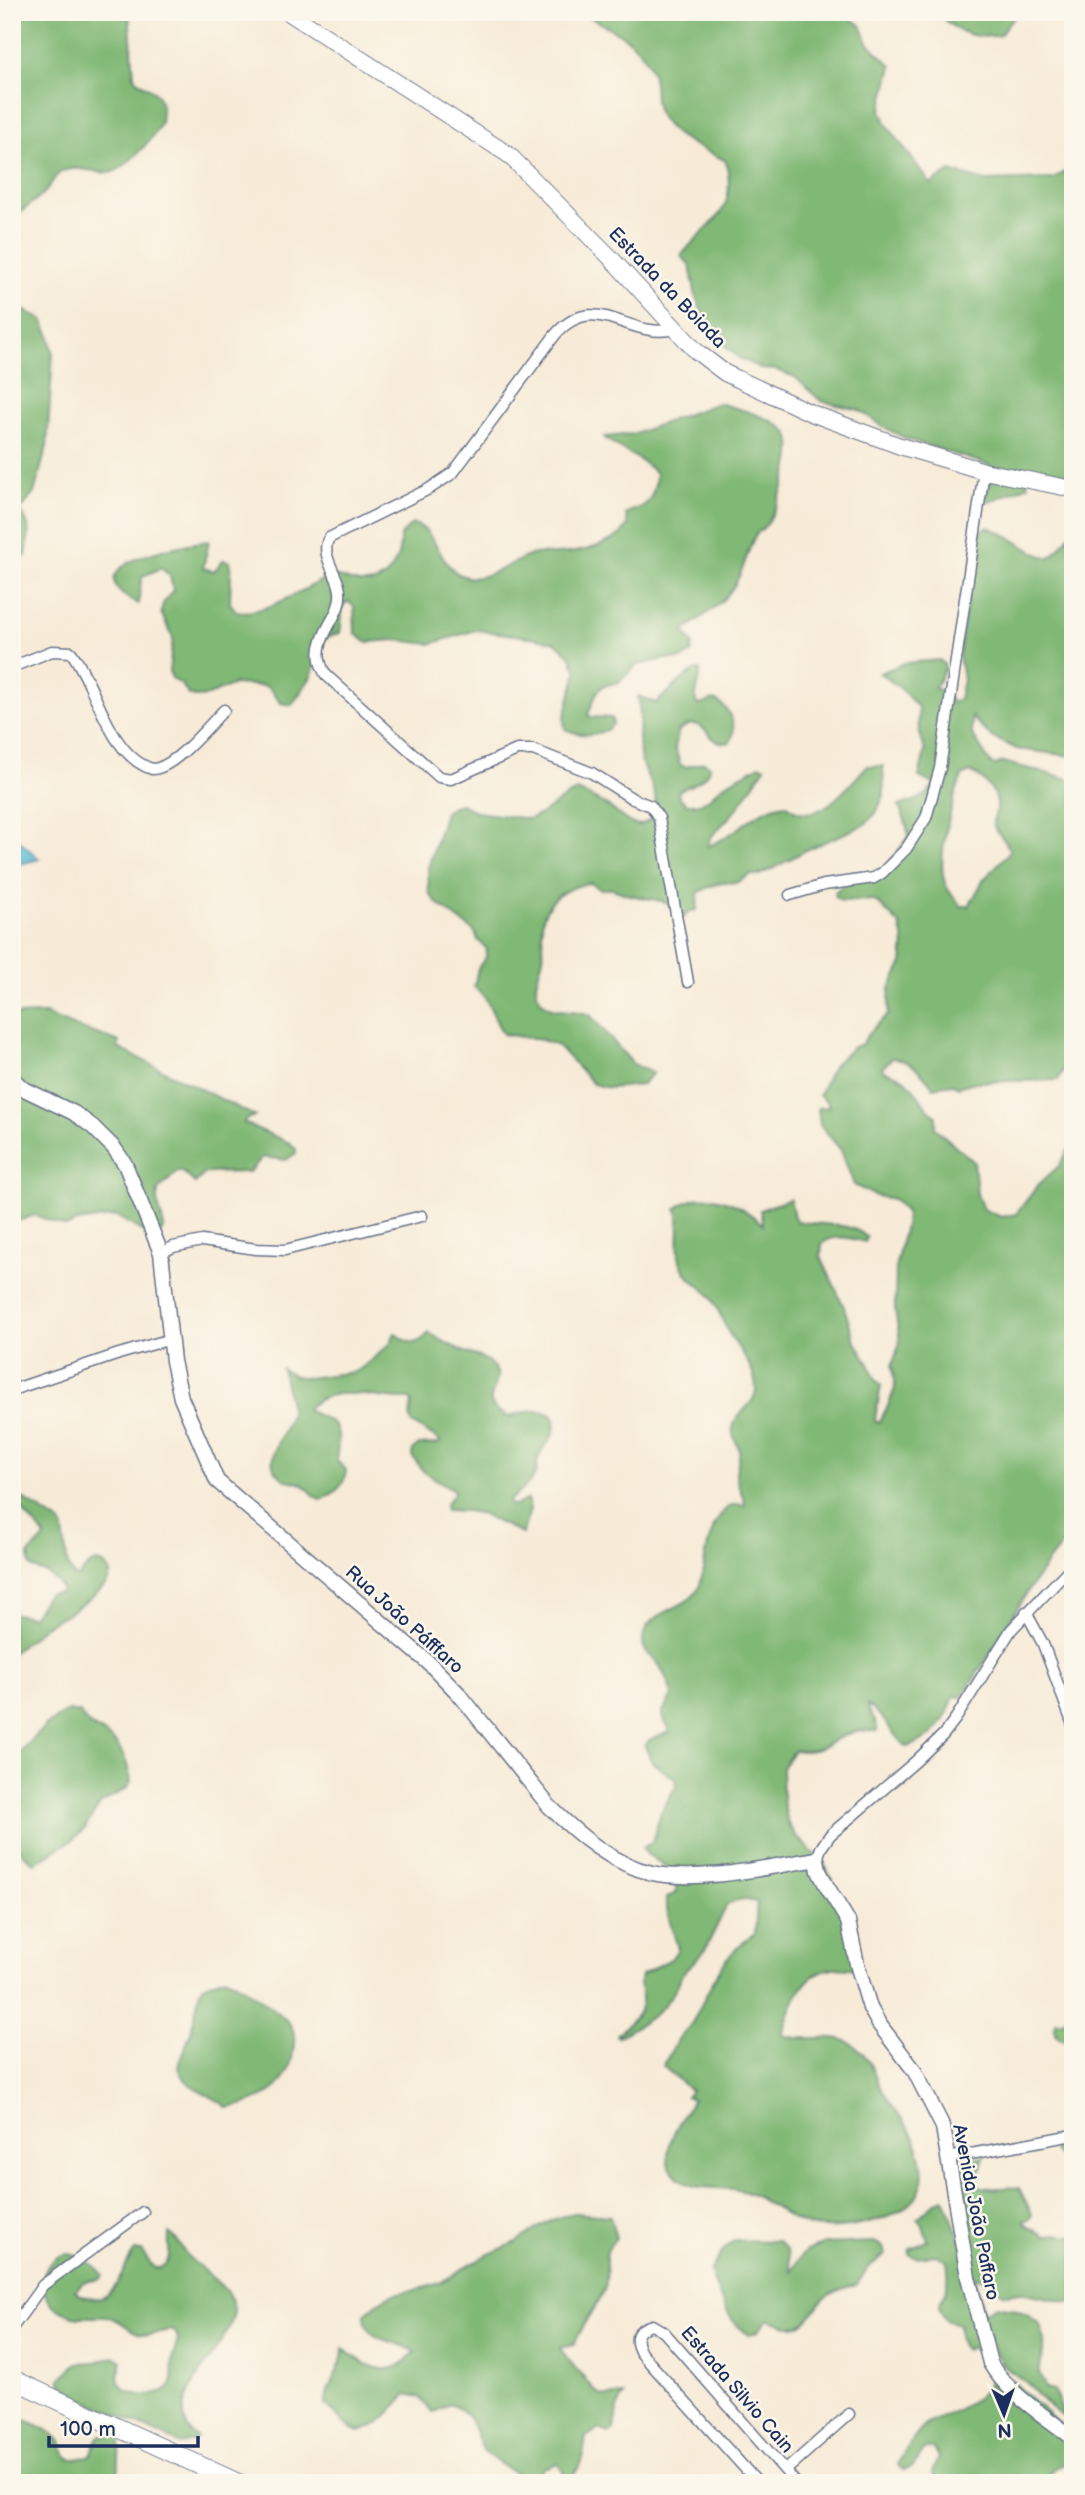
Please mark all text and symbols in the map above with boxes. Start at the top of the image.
street label: Estrada da Boiada [603,223,730,353]
street label: Rua João Páfffaro [340,1561,468,1679]
street label: Avenida João Paffaro [947,2122,1004,2302]
street label: Estrada Silvio Cain [676,2322,798,2458]
north arrow [970,2380,1040,2450]
scale bar [49,2404,198,2448]
text: 100 m [60,2417,116,2442]
text: N [997,2418,1012,2441]

